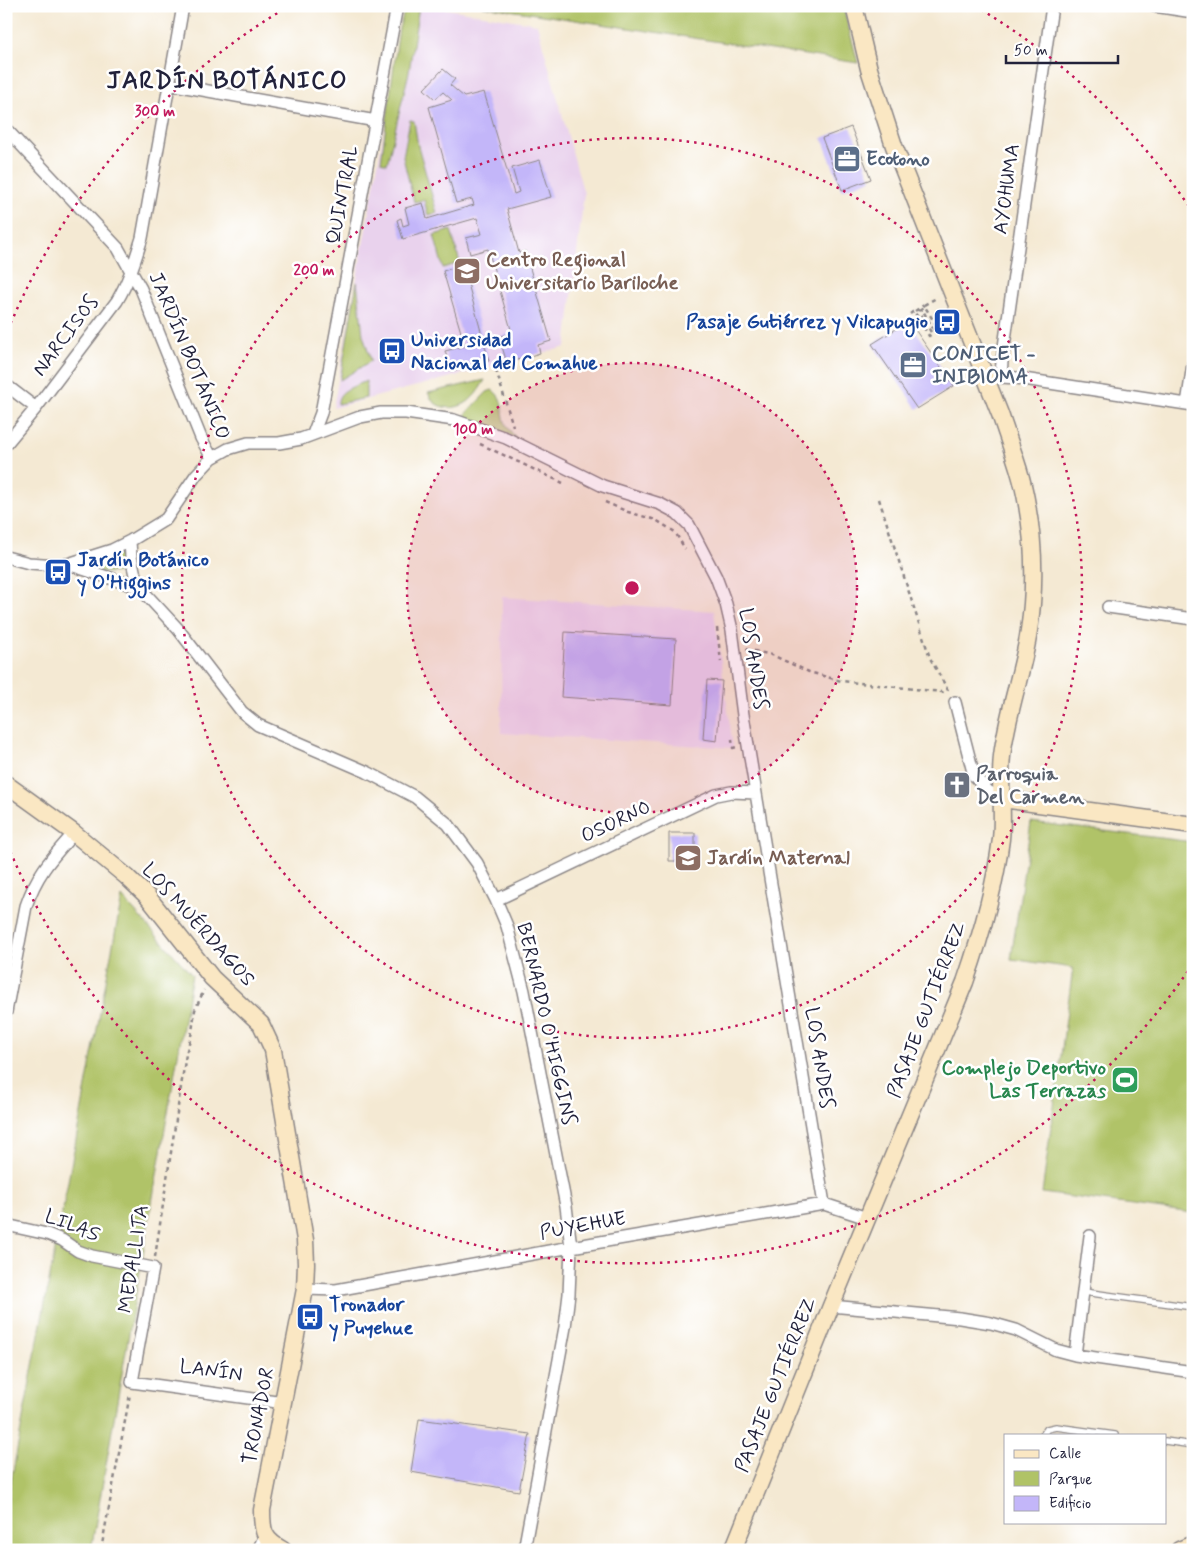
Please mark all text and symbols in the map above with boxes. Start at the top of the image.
scale bar [1006,32,1119,64]
text: 50 m [1014,41,1048,61]
district label: JARDÍN BOTÁNICO [106,64,348,98]
text: 300 m [135,102,175,122]
street label: AYOHUMA [987,142,1027,236]
street label: QUINTRAL [320,143,366,247]
office icon: Ecotono [832,144,862,174]
place label: Ecotono [866,146,930,173]
place label: Centro Regional Universitario Bariloche [486,247,678,297]
school or university icon: Centro Regional Universitario Bariloche [452,256,482,286]
text: 200 m [294,261,335,281]
street label: JARDÍN BOTÁNICO [142,268,236,444]
street label: NARCISOS [27,290,105,382]
bus stop icon: Pasaje Gutiérrez y Vilcapugio [932,307,962,337]
place label: Pasaje Gutiérrez y Vilcapugio [686,309,928,338]
place label: Universidad Nacional del Comahue [411,327,598,377]
bus stop icon: Universidad Nacional del Comahue [377,336,407,366]
place label: CONICET - INIBIOMA [932,341,1035,391]
office icon: CONICET - INIBIOMA [898,350,928,380]
text: 100 m [453,420,493,440]
place label: Jardín Botánico y O'Higgins [77,547,209,599]
bus stop icon: Jardín Botánico y O'Higgins [43,557,73,587]
centre of rings [623,579,641,597]
street label: LOS ANDES [732,606,774,712]
place label: Parroquia Del Carmen [976,761,1084,811]
church icon: Parroquia Del Carmen [942,770,972,800]
street label: OSORNO [577,794,655,850]
school or university icon: Jardín Maternal [673,843,703,873]
place label: Jardín Maternal [707,845,850,872]
street label: LOS MUÉRDAGOS [135,857,261,993]
street label: PASAJE GUTIÉRREZ [881,918,973,1102]
street label: BERNARDO O'HIGGINS [510,920,582,1128]
street label: LOS ANDES [798,1005,840,1111]
place label: Complejo Deportivo Las Terrazas [941,1055,1106,1105]
sports icon: Complejo Deportivo Las Terrazas [1110,1065,1140,1095]
street label: LILAS [40,1203,104,1249]
street label: MEDALLITA [112,1203,156,1315]
street label: PUYEHUE [538,1205,628,1247]
place label: Tronador y Puyehue [329,1292,413,1342]
street label: PASAJE GUTIÉRREZ [729,1293,824,1476]
bus stop icon: Tronador y Puyehue [295,1302,325,1332]
street label: LANÍN [178,1353,244,1389]
street label: TRONADOR [236,1365,282,1467]
legend [1004,1434,1166,1524]
text: Calle [1049,1444,1081,1464]
text: Parque [1049,1470,1092,1490]
text: Edificio [1049,1494,1091,1514]

